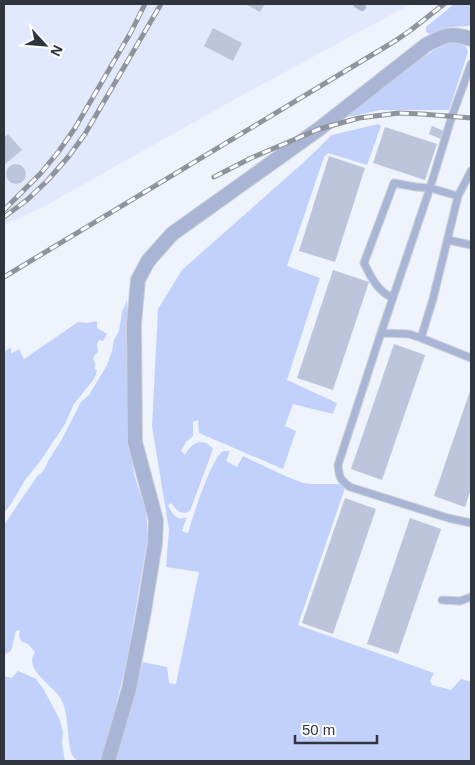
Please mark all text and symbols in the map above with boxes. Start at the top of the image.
north arrow [20,20,70,70]
text: N [47,43,66,59]
scale bar [295,712,378,744]
text: 50 m [302,721,335,738]

